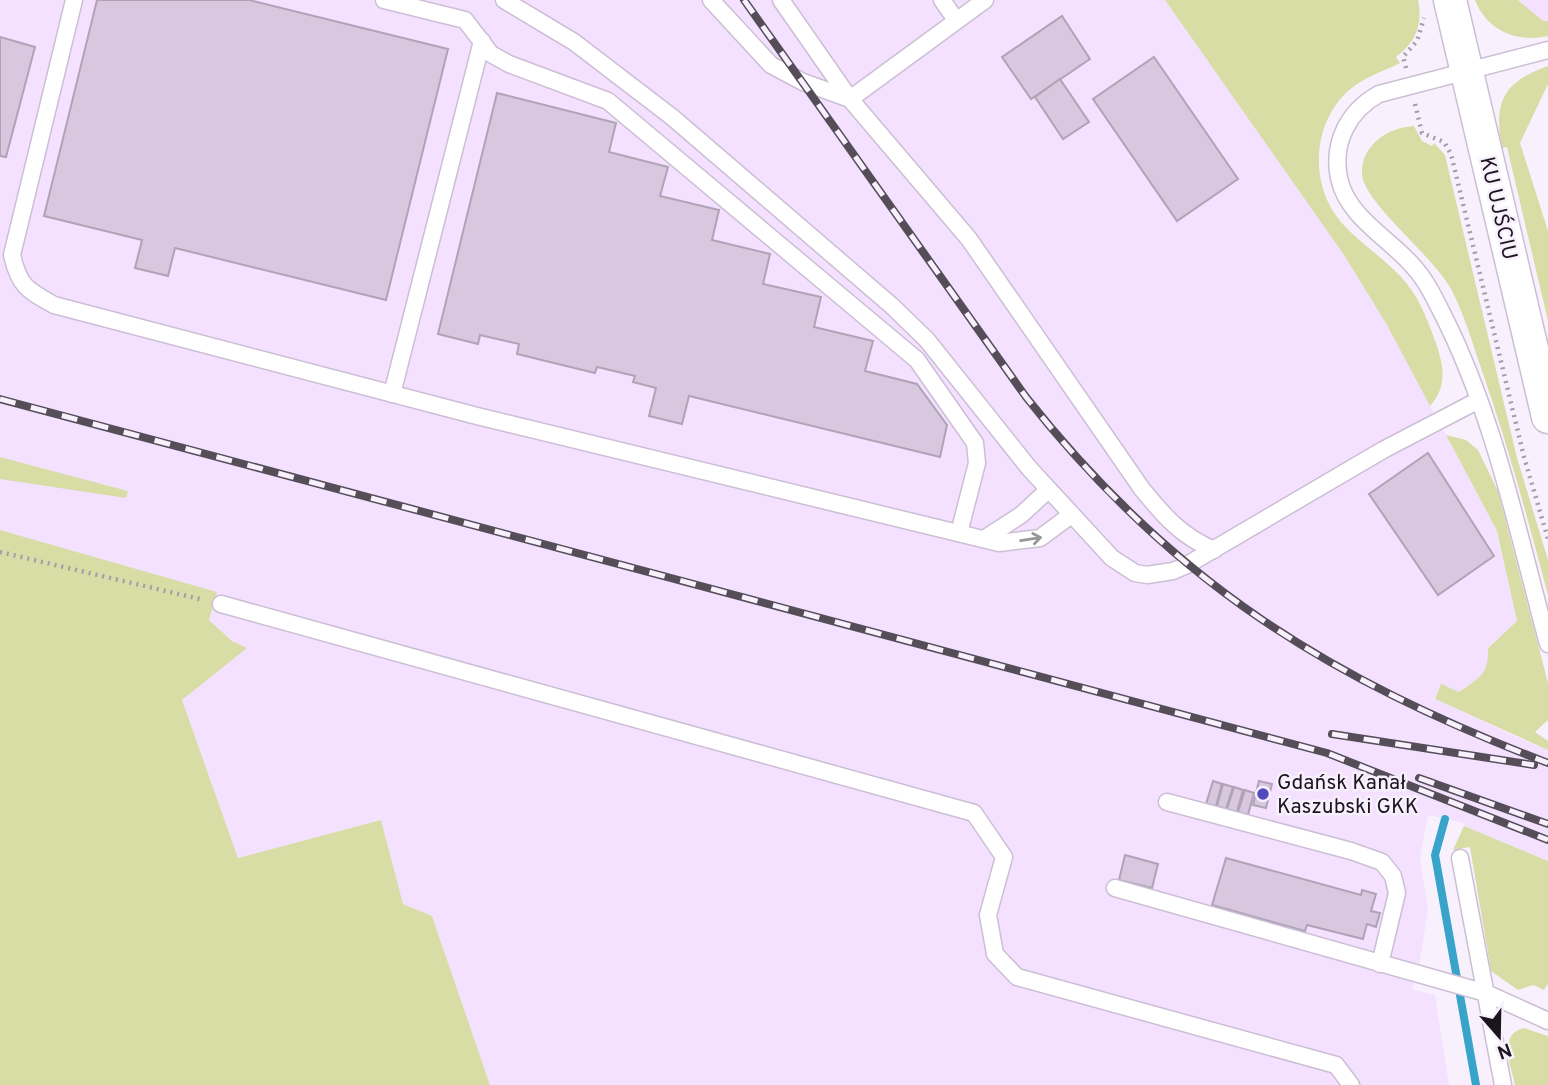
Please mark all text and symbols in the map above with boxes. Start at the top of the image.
street label: KU UJŚCIU [1473,154,1523,263]
one-way arrow [1019,532,1042,545]
place label: Gdańsk Kanał Kaszubski GKK [1277,770,1419,821]
marker: Gdańsk Kanał Kaszubski GKK [1255,786,1271,802]
north arrow [1464,1001,1534,1071]
text: N [1494,1036,1515,1064]

